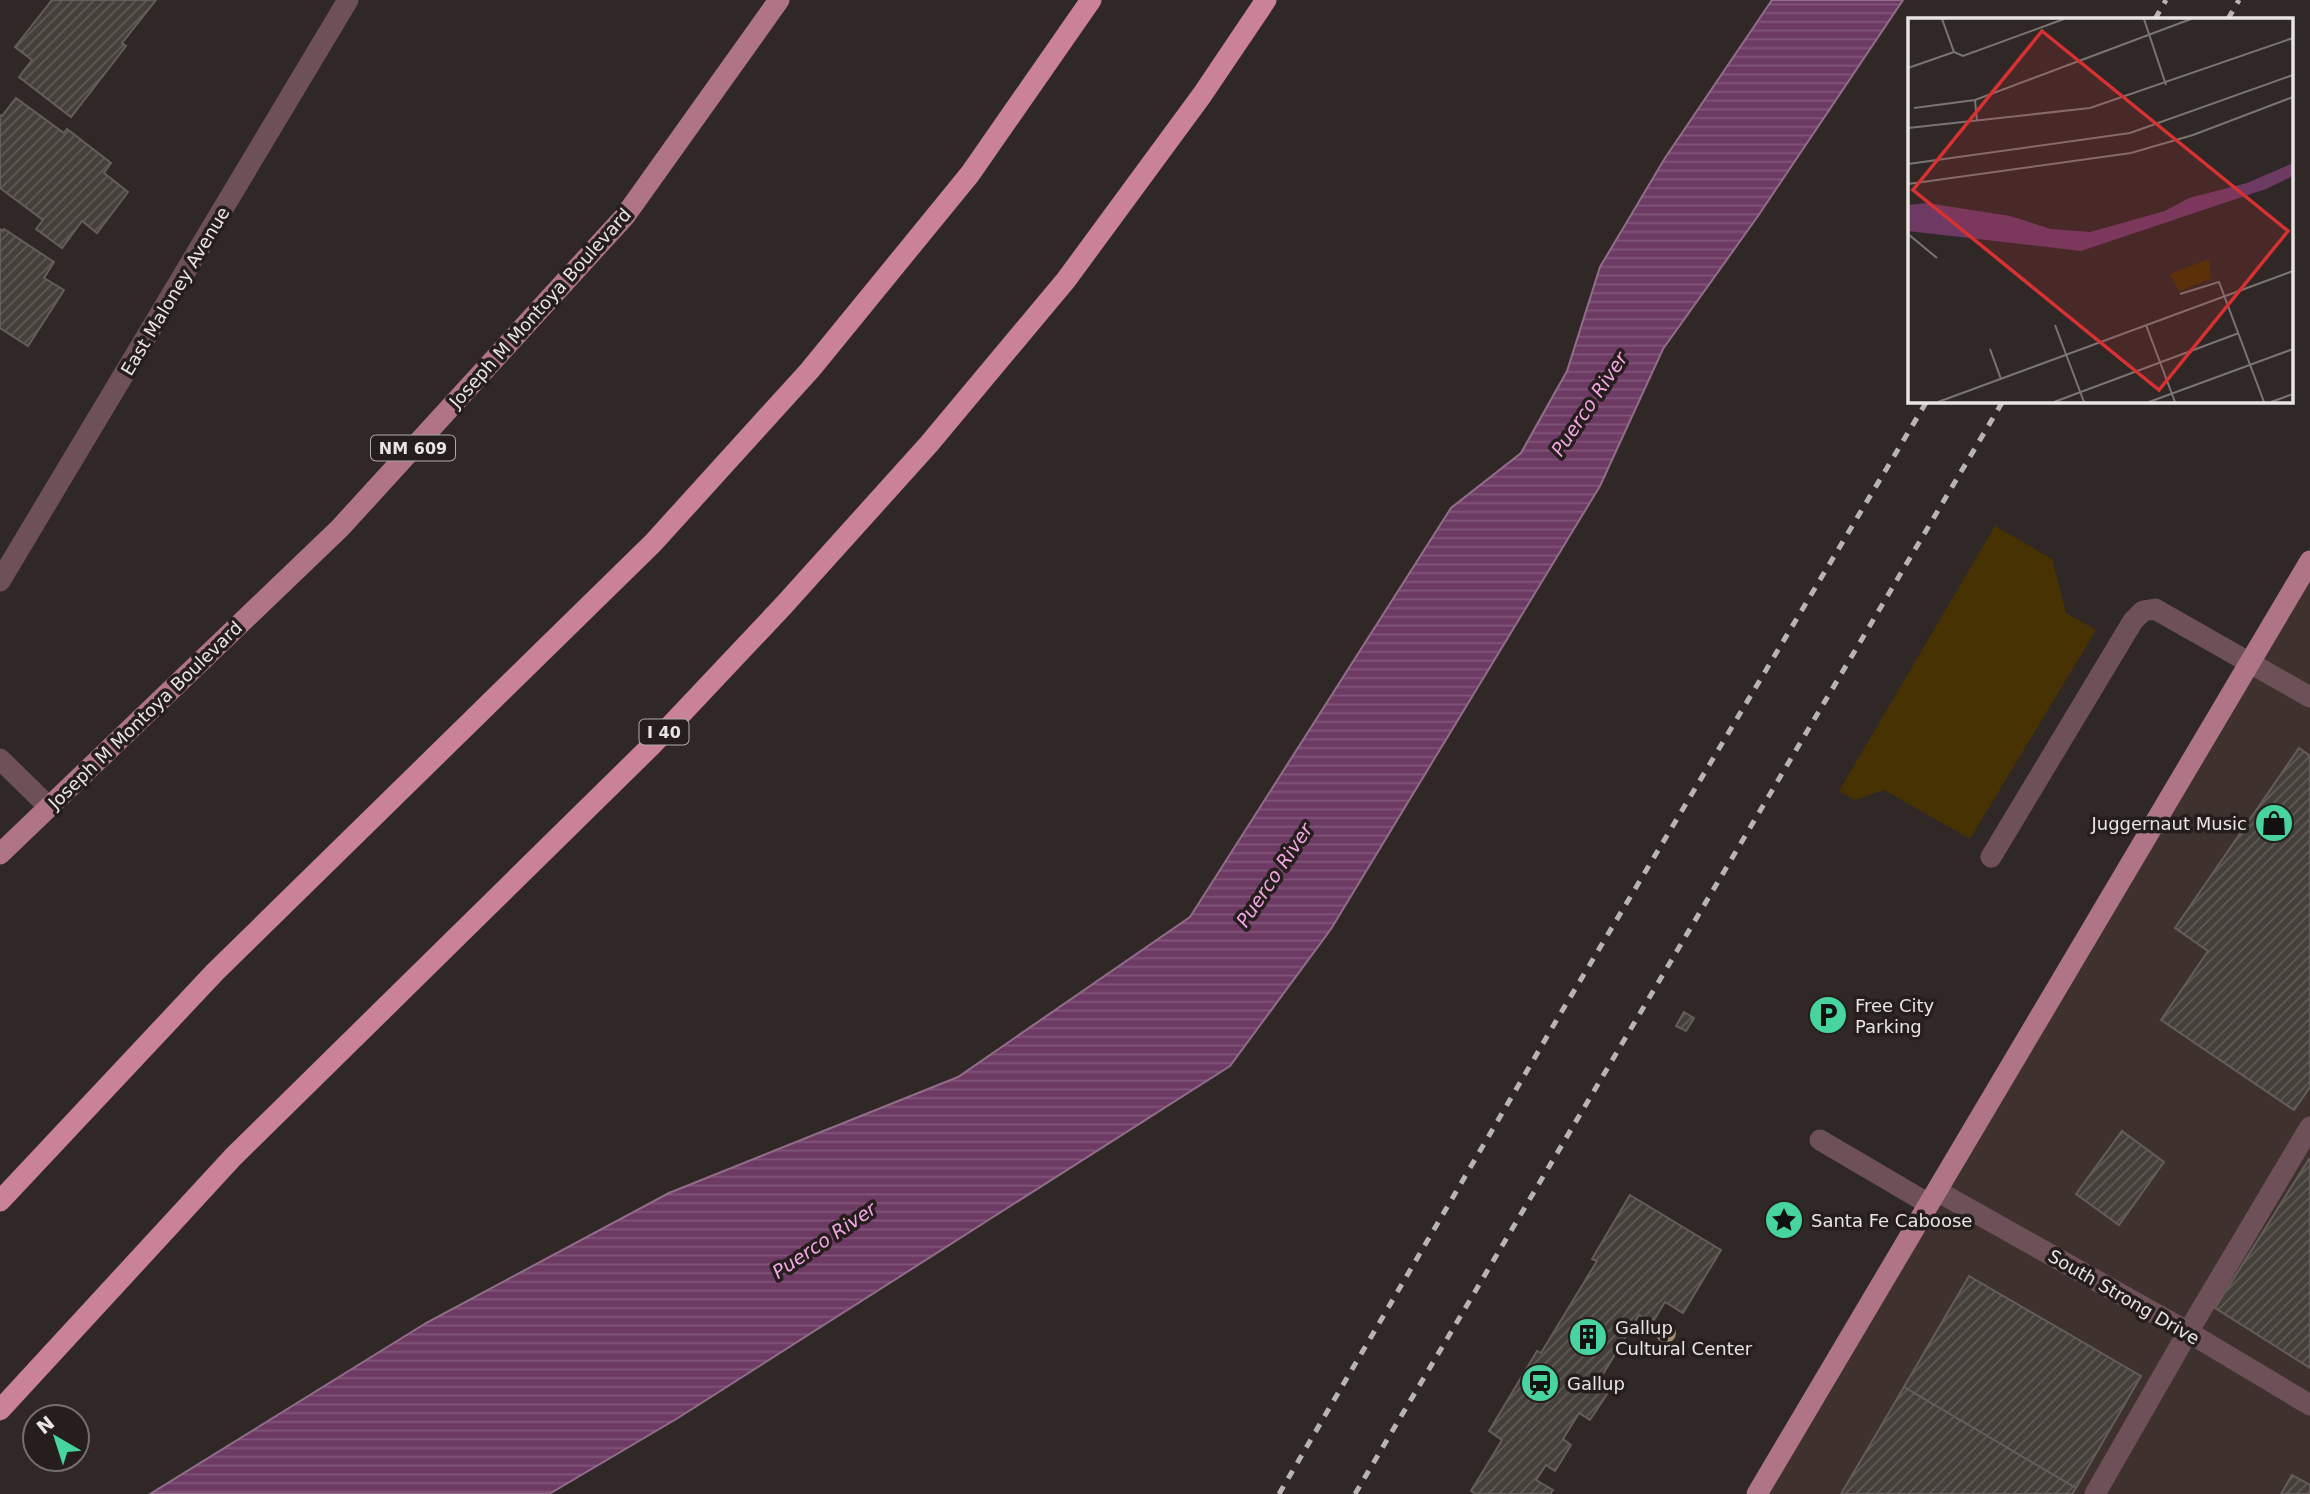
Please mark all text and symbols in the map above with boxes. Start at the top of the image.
inset map [1908,18,2292,402]
street label: East Maloney Avenue [116,203,234,379]
street label: Joseph M Montoya Boulevard [444,204,635,413]
water label: Puerco River [1546,347,1632,460]
road number: NM 609 [371,436,455,461]
street label: Joseph M Montoya Boulevard [43,617,246,814]
road number: I 40 [640,720,688,744]
shop icon: Juggernaut Music [2253,802,2295,844]
place label: Juggernaut Music [2090,813,2247,834]
water label: Puerco River [1231,818,1317,931]
parking icon: Free City Parking [1807,994,1849,1036]
place label: Free City Parking [1855,995,1935,1037]
water label: Puerco River [768,1197,881,1283]
place icon: Santa Fe Caboose [1763,1199,1805,1241]
place label: Santa Fe Caboose [1811,1210,1972,1231]
street label: South Strong Drive [2045,1245,2203,1349]
building icon: Gallup Cultural Center [1567,1316,1609,1358]
place label: Gallup Cultural Center [1615,1317,1753,1359]
station icon: Gallup [1519,1362,1561,1404]
place label: Gallup [1567,1373,1625,1394]
north arrow [21,1403,91,1473]
text: N [32,1411,58,1438]

